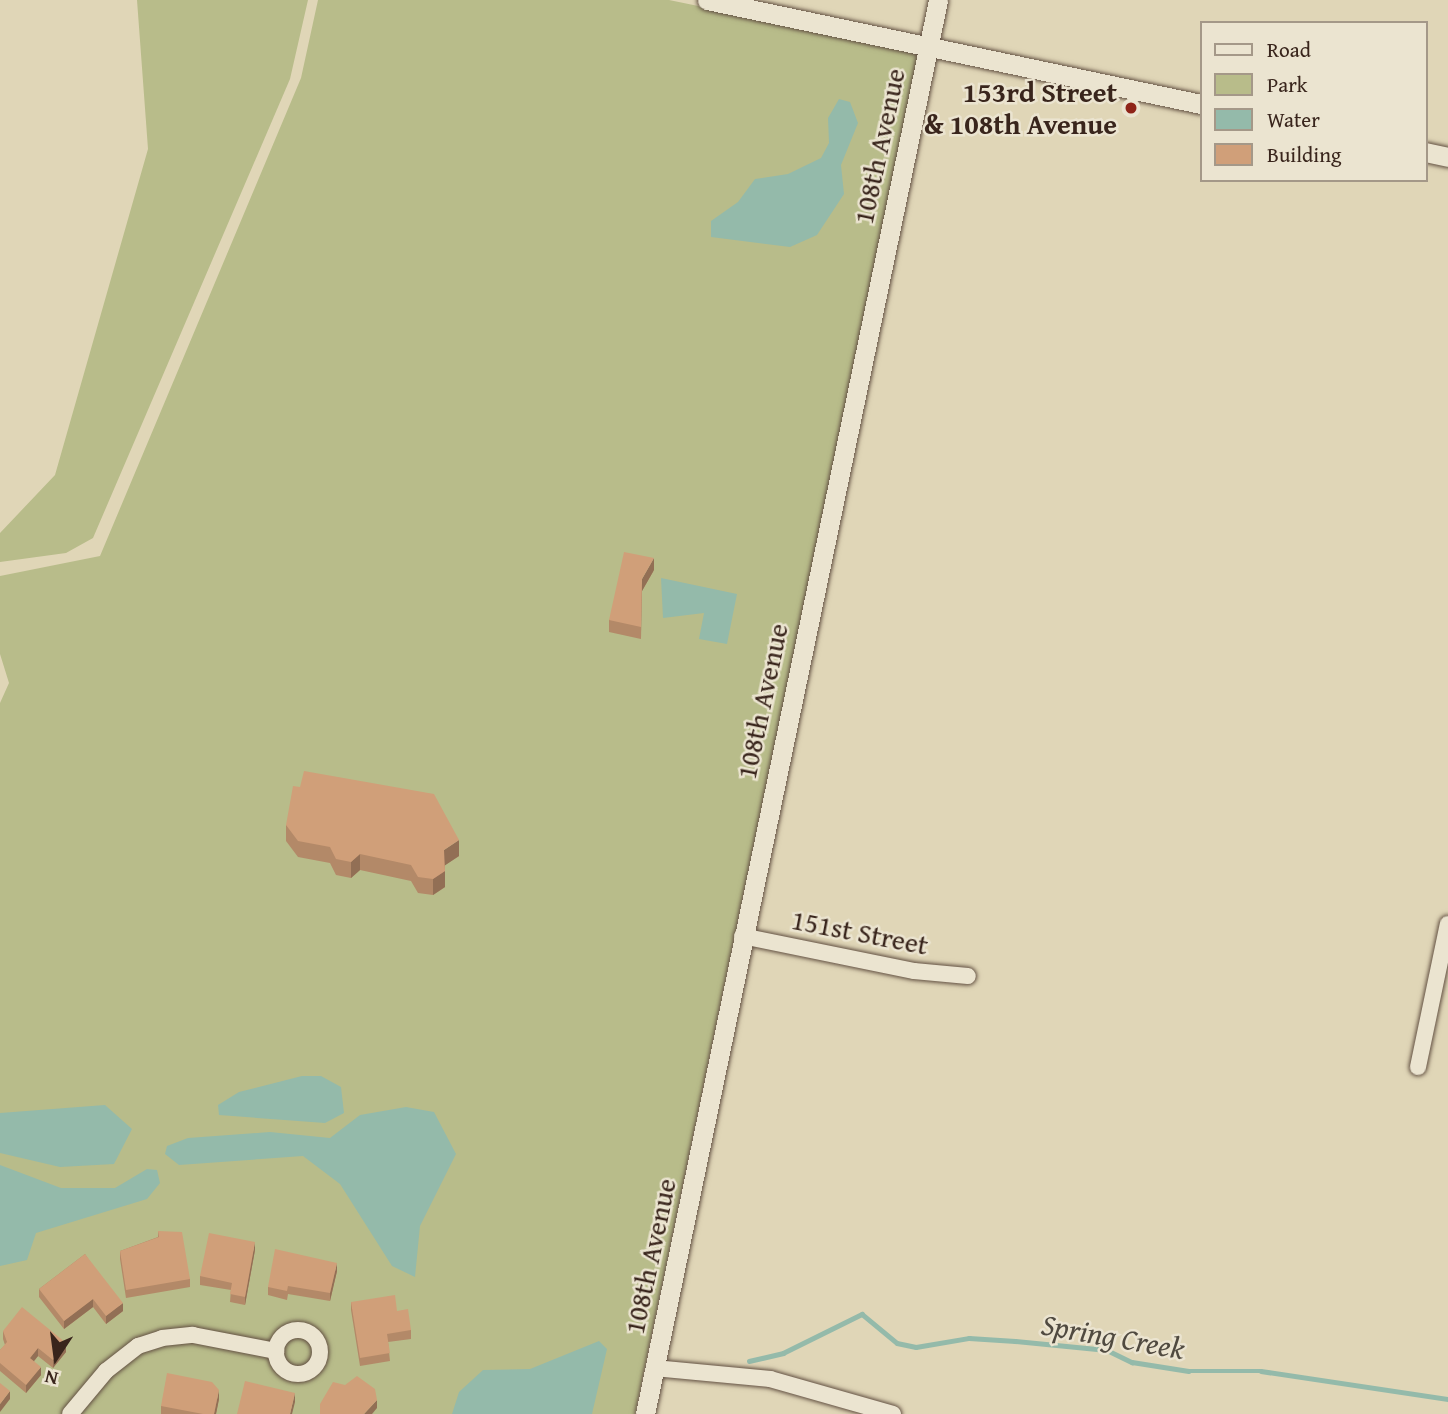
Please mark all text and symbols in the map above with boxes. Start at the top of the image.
legend [1200,21,1427,182]
text: Road [1267,34,1311,65]
street label: 108th Avenue [846,65,912,227]
text: Park [1267,69,1308,100]
place label: 153rd Street & 108th Avenue [924,75,1117,141]
marker: 153rd Street & 108th Avenue [1123,100,1139,116]
text: Water [1267,104,1320,135]
text: Building [1267,139,1341,170]
street label: 108th Avenue [729,620,795,782]
street label: 151st Street [789,902,931,962]
street label: 108th Avenue [617,1175,683,1337]
water label: Spring Creek [1039,1306,1187,1366]
north arrow [21,1323,91,1393]
text: N [42,1363,61,1394]

